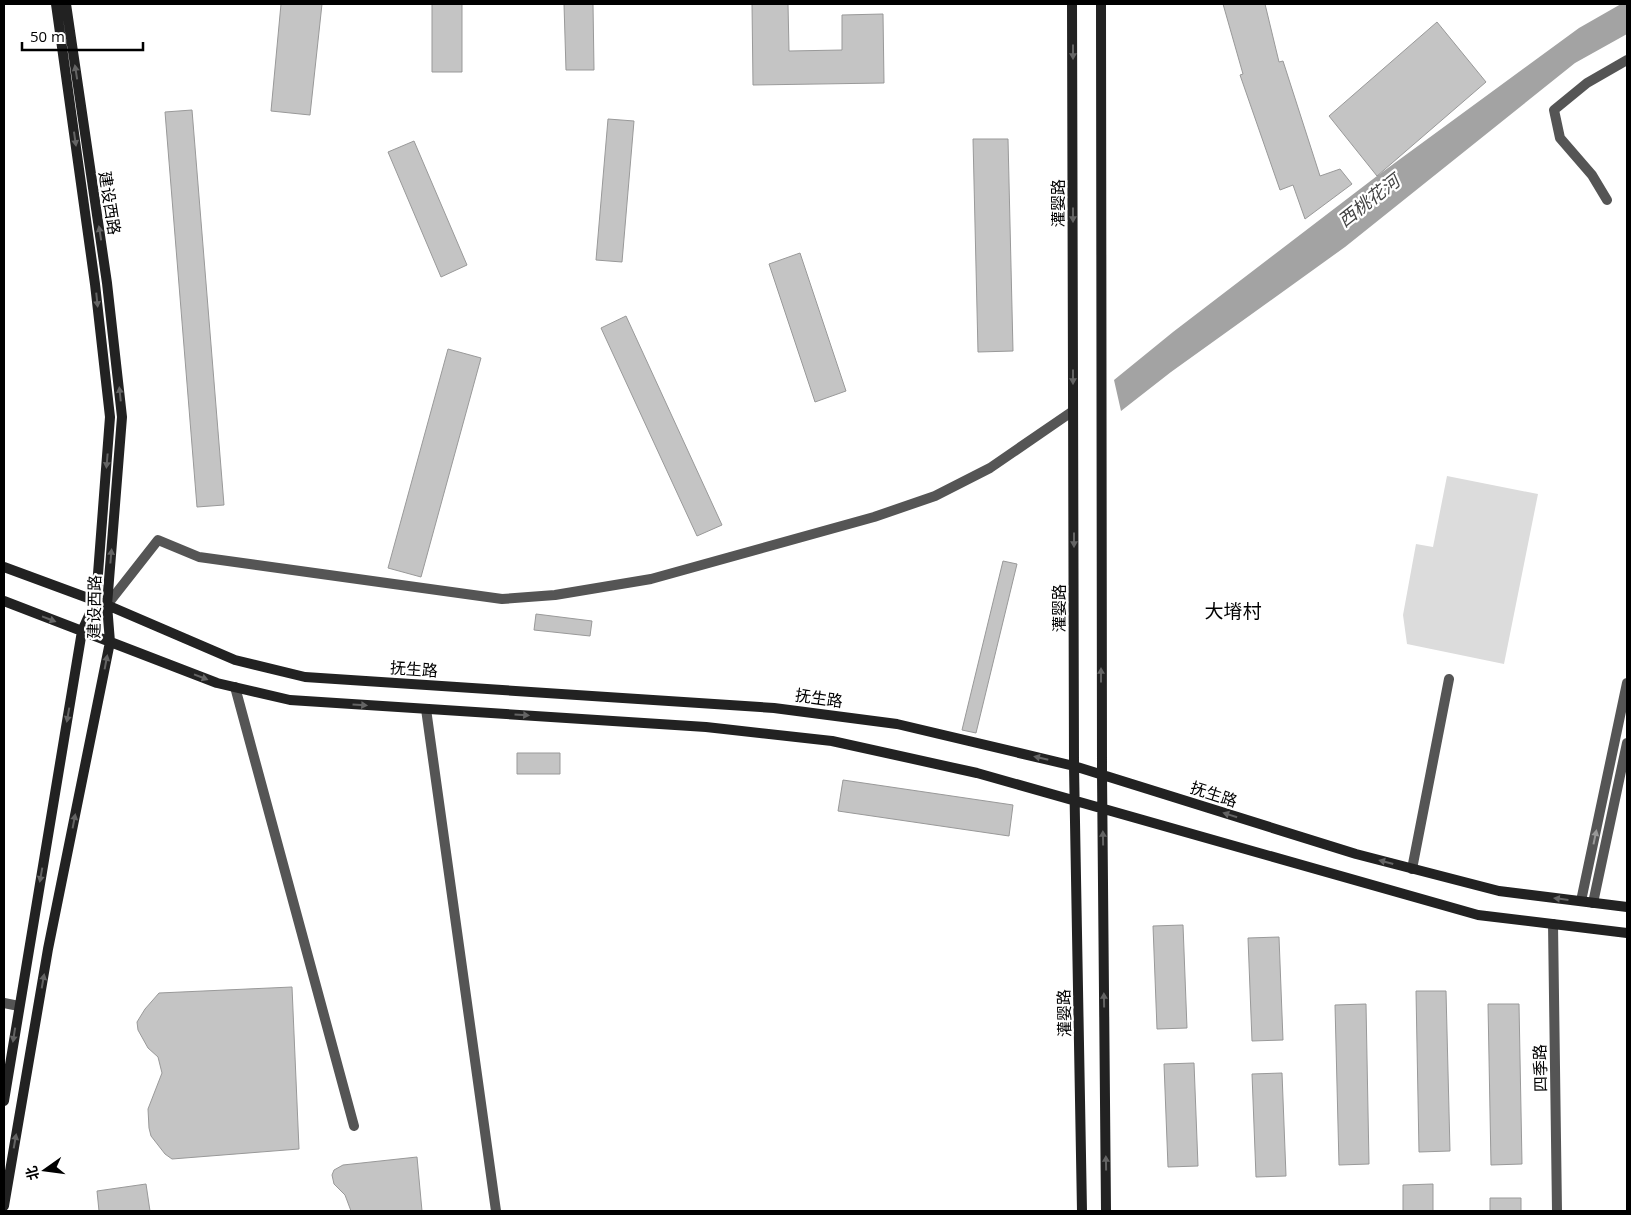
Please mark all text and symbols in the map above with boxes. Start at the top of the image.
scale bar [22,20,144,52]
text: 50 m [30,26,65,46]
one-way arrow [1069,45,1077,61]
one-way arrow [71,64,79,80]
one-way arrow [71,131,79,147]
water label: 西桃花河 [1333,167,1407,232]
street label: 建设西路 [94,170,126,236]
street label: 灌婴路 [1047,179,1069,227]
one-way arrow [1069,207,1077,223]
one-way arrow [96,224,104,240]
one-way arrow [93,292,101,308]
one-way arrow [1069,370,1077,386]
one-way arrow [116,386,124,402]
one-way arrow [103,454,111,470]
one-way arrow [1070,532,1078,548]
one-way arrow [107,548,115,564]
street label: 建设西路 [82,575,106,639]
street label: 灌婴路 [1048,584,1070,632]
district label: 大塉村 [1204,598,1262,624]
one-way arrow [42,615,57,623]
one-way arrow [102,653,110,669]
street label: 抚生路 [389,656,439,682]
one-way arrow [1097,667,1105,683]
one-way arrow [194,673,209,681]
street label: 抚生路 [794,684,844,712]
one-way arrow [352,701,368,709]
one-way arrow [63,707,71,723]
one-way arrow [515,712,531,720]
one-way arrow [1034,754,1049,762]
street label: 抚生路 [1188,776,1240,812]
one-way arrow [1222,811,1237,819]
one-way arrow [70,813,78,829]
one-way arrow [1591,828,1599,844]
one-way arrow [1099,829,1107,845]
one-way arrow [1378,857,1393,865]
one-way arrow [36,867,44,883]
one-way arrow [1553,895,1569,903]
one-way arrow [39,972,47,988]
street label: 灌婴路 [1053,989,1075,1037]
one-way arrow [1100,992,1108,1008]
one-way arrow [10,1028,18,1044]
street label: 四季路 [1529,1044,1551,1092]
one-way arrow [12,1132,20,1148]
north arrow [20,1145,70,1195]
one-way arrow [1102,1154,1110,1170]
text: 北 [21,1164,43,1182]

